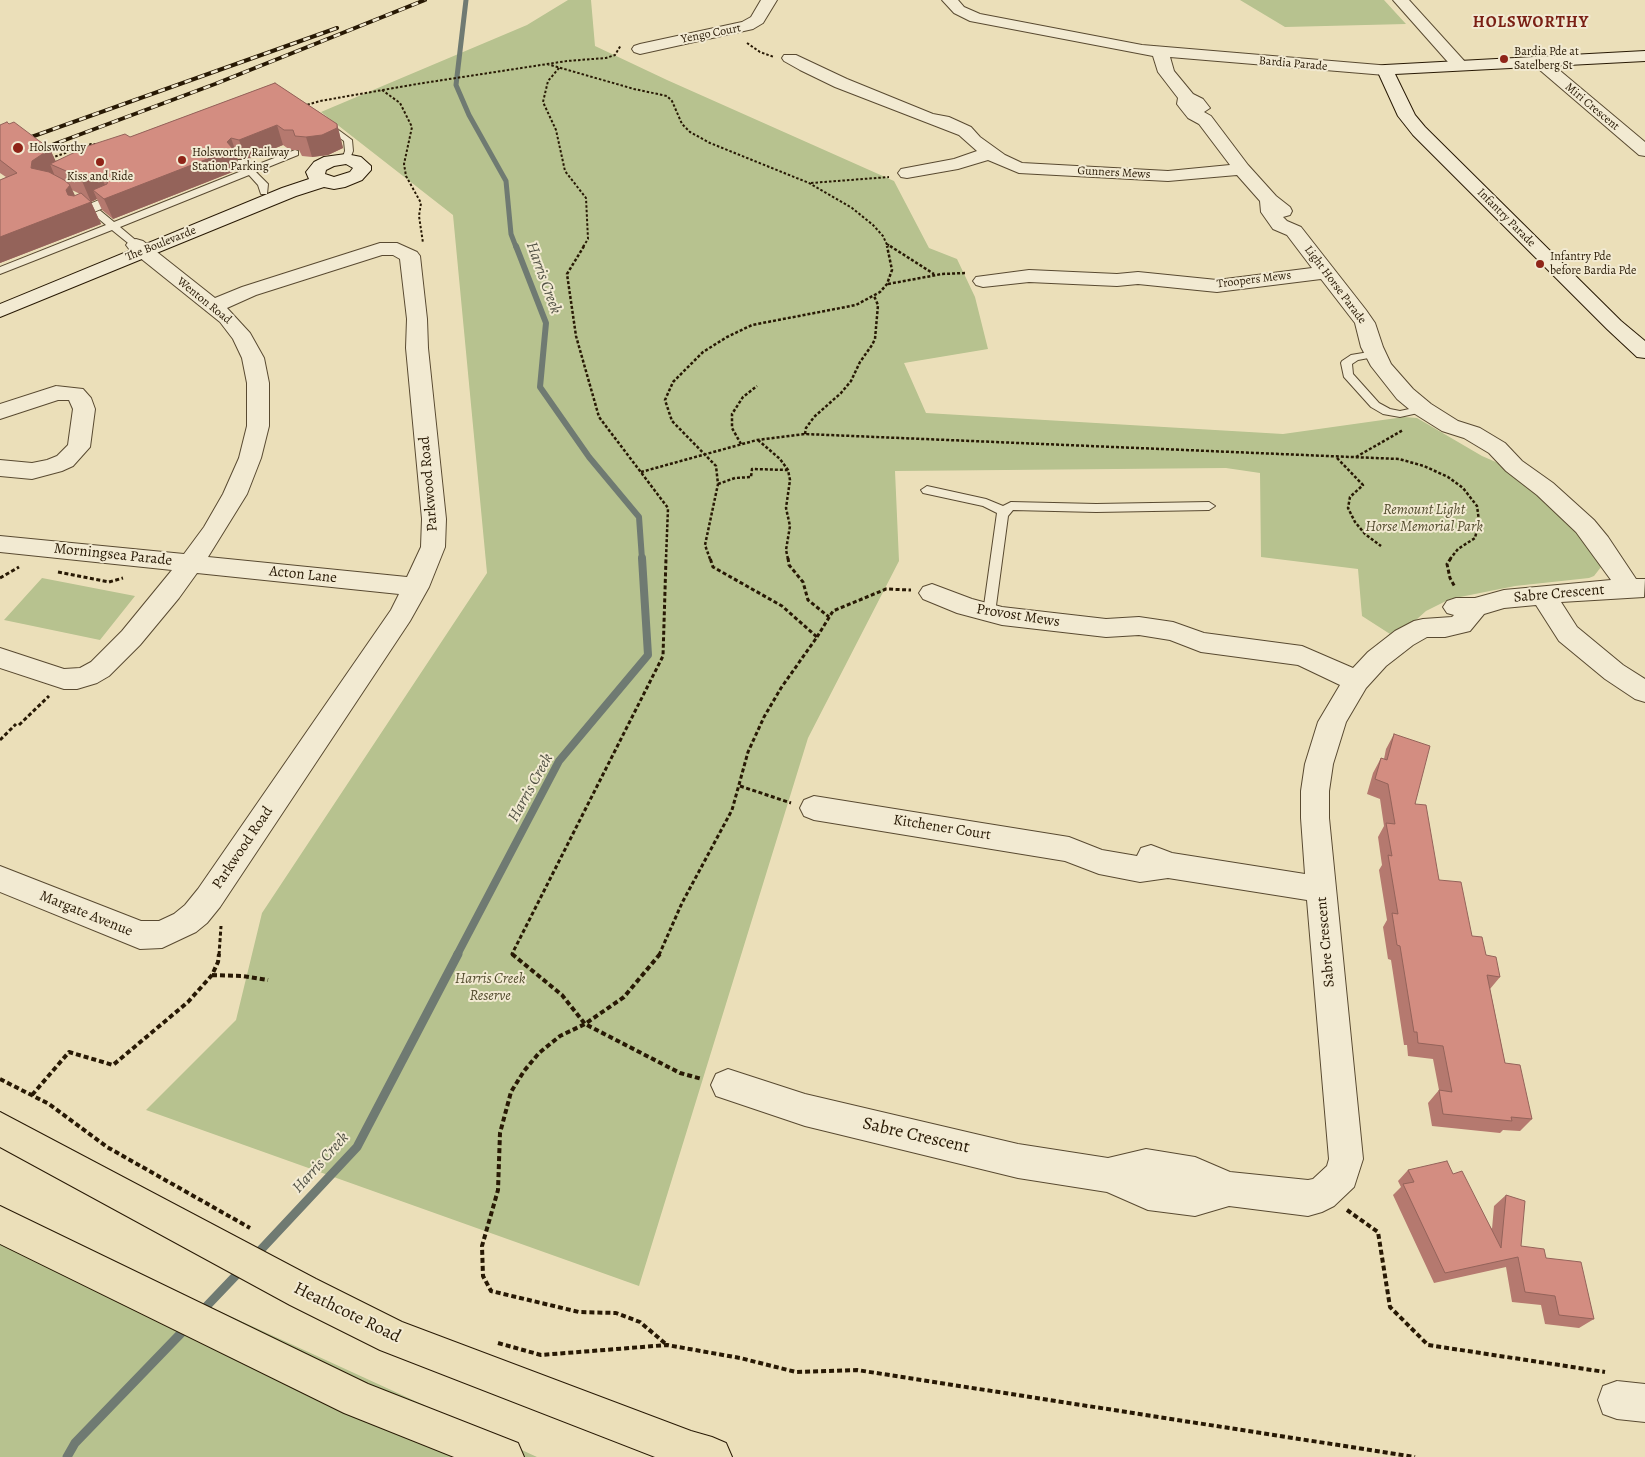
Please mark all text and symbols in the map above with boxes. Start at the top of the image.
district label: HOLSWORTHY [1472,13,1590,33]
street label: Yengo Court [680,21,742,47]
place label: Bardia Pde at Satelberg St [1514,45,1579,73]
marker: Bardia Pde at Satelberg St [1498,53,1510,65]
street label: Bardia Parade [1258,54,1328,74]
street label: Miri Crescent [1562,80,1622,134]
marker: Holsworthy [11,141,25,155]
place label: Holsworthy [29,141,86,155]
place label: Holsworthy Railway Station Parking [192,146,289,174]
marker: Holsworthy Railway Station Parking [176,154,188,166]
marker: Kiss and Ride [94,156,106,168]
street label: Gunners Mews [1077,164,1151,182]
place label: Kiss and Ride [67,170,133,184]
street label: Infantry Parade [1474,186,1538,250]
street label: The Boulevarde [124,223,198,265]
water label: Harris Creek [521,239,565,317]
street label: Light Horse Parade [1301,243,1369,327]
place label: Infantry Pde before Bardia Pde [1550,250,1636,278]
marker: Infantry Pde before Bardia Pde [1534,258,1546,270]
street label: Troopers Mews [1216,268,1292,292]
street label: Wenton Road [174,275,234,327]
street label: Parkwood Road [416,436,442,532]
park label: Remount Light Horse Memorial Park [1365,501,1483,536]
street label: Morningsea Parade [53,540,173,570]
street label: Acton Lane [268,562,338,588]
street label: Sabre Crescent [1513,581,1605,607]
street label: Provost Mews [975,600,1061,632]
water label: Harris Creek [504,750,558,826]
street label: Parkwood Road [209,803,277,893]
street label: Kitchener Court [892,811,992,845]
street label: Margate Avenue [37,887,135,941]
street label: Sabre Crescent [1313,896,1339,988]
park label: Harris Creek Reserve [455,970,525,1005]
street label: Sabre Crescent [860,1113,972,1159]
water label: Harris Creek [289,1129,353,1197]
street label: Heathcote Road [290,1278,404,1348]

